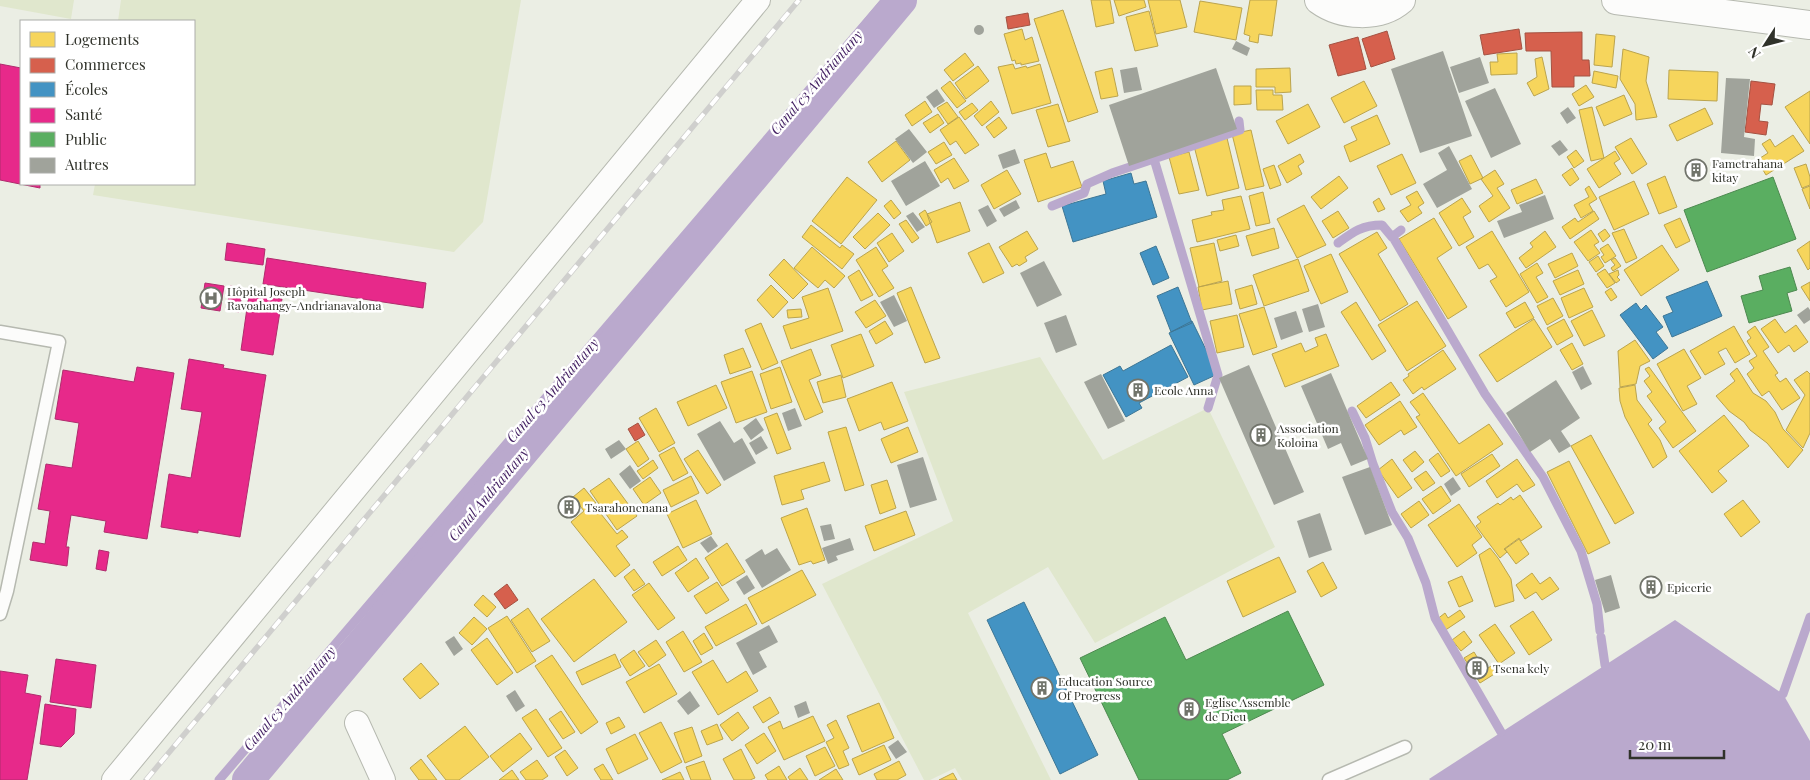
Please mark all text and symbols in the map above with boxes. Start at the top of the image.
legend [20,20,195,185]
north arrow [1740,20,1790,70]
water label: Canal c3 Andriantany [765,26,867,138]
text: Logements [65,29,139,49]
text: N [1743,43,1765,63]
text: Commerces [65,54,146,74]
text: Écoles [65,79,108,99]
text: Santé [65,104,102,124]
text: Public [65,129,107,149]
text: Autres [64,154,109,174]
place label: Fametrahana kitay [1712,155,1783,185]
building icon: Fametrahana kitay [1684,158,1708,182]
place label: Hôpital Joseph Ravoahangy-Andrianavalona [227,283,382,313]
hospital icon: Hôpital Joseph Ravoahangy-Andrianavalona [199,286,223,310]
water label: Canal c3 Andriantany [501,334,603,446]
building icon: Ecole Anna [1126,378,1150,402]
place label: Ecole Anna [1154,382,1213,398]
place label: Association Koloina [1276,420,1339,450]
building icon: Association Koloina [1249,423,1273,447]
water label: Canal Andriantany [443,443,533,545]
building icon: Tsarahonenana [557,495,581,519]
place label: Tsarahonenana [585,499,668,515]
building icon: Epicerie [1639,575,1663,599]
place label: Epicerie [1667,579,1712,595]
water label: Canal c3 Andriantany [238,642,340,754]
building icon: Tsena kely [1465,656,1489,680]
place label: Tsena kely [1493,660,1549,676]
place label: Education Source Of Progress [1058,673,1153,703]
building icon: Education Source Of Progress [1030,676,1054,700]
place label: Eglise Assemble de Dieu [1205,694,1291,724]
building icon: Eglise Assemble de Dieu [1177,697,1201,721]
scale bar [1630,728,1724,760]
text: 20 m [1638,734,1672,754]

